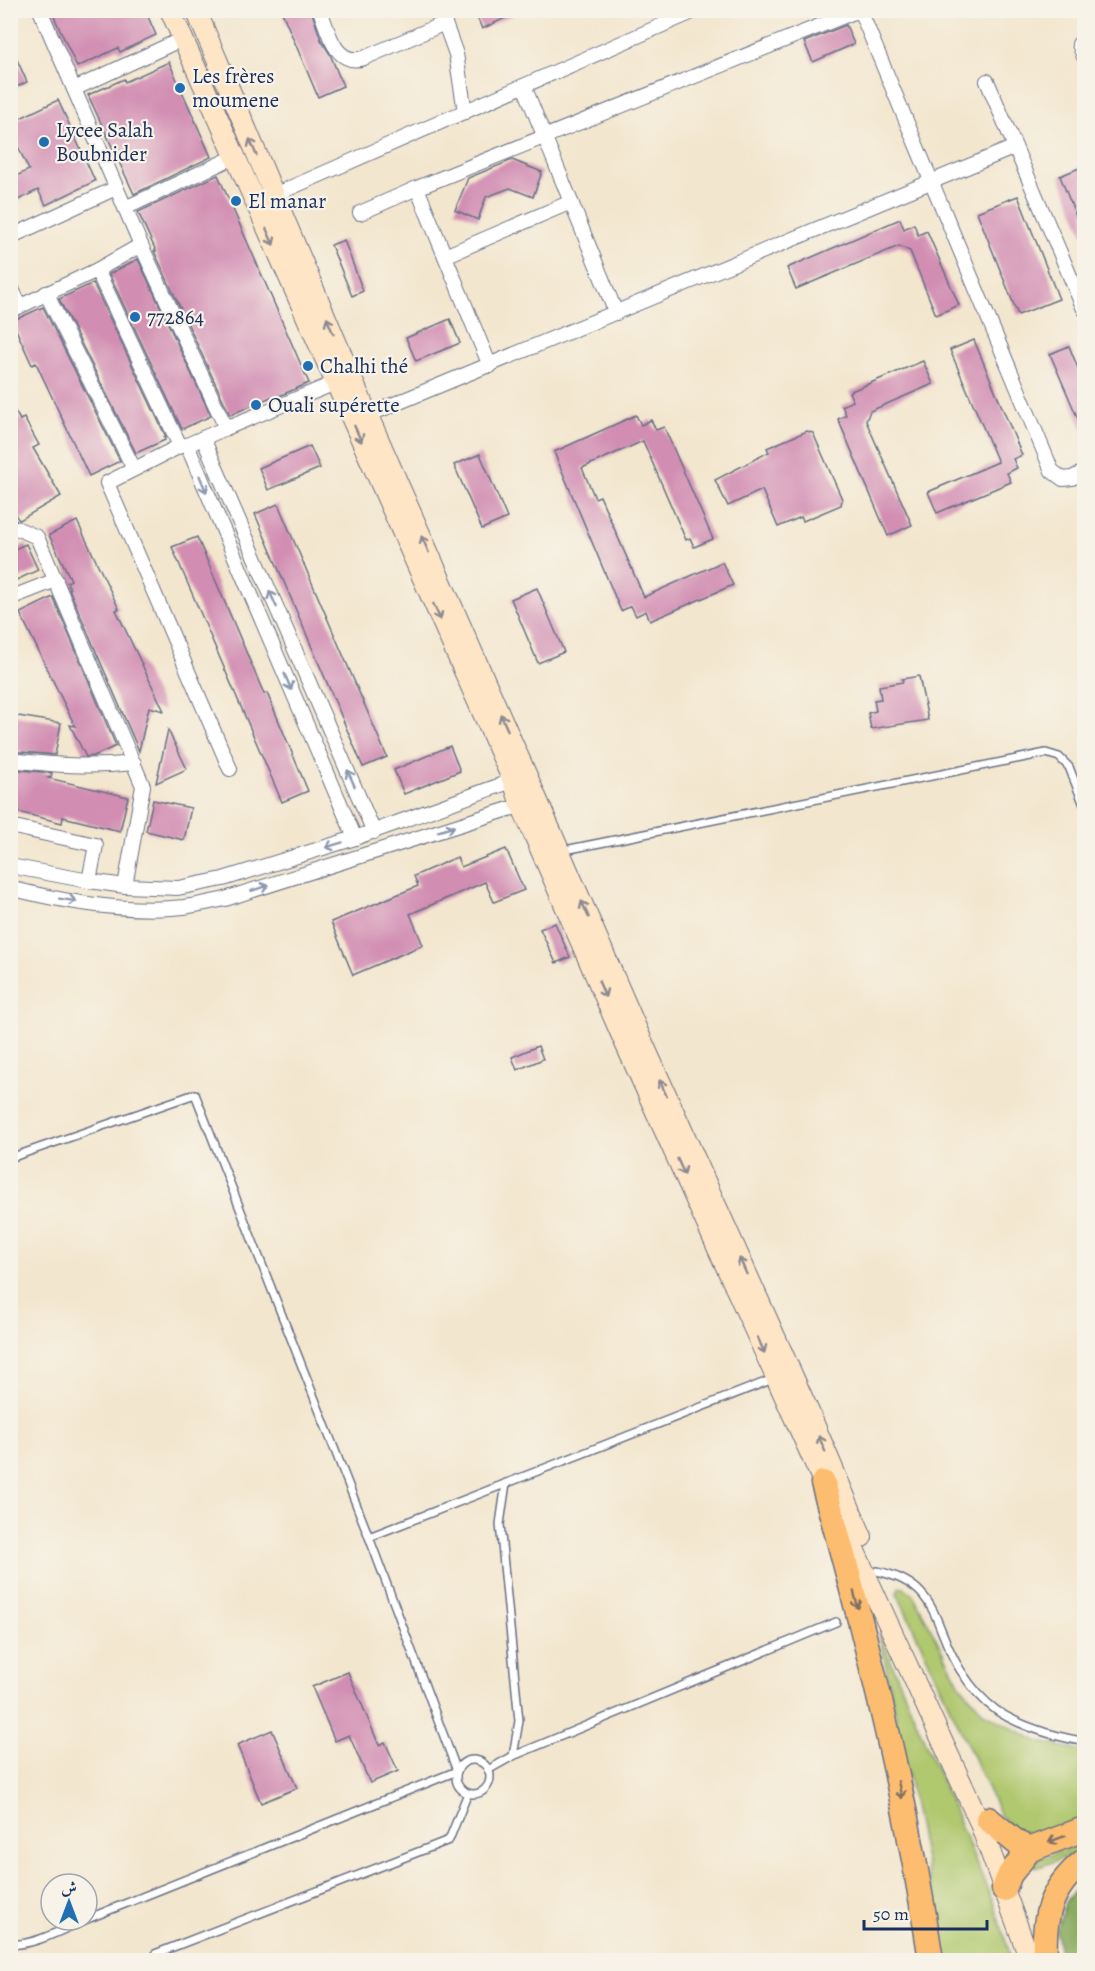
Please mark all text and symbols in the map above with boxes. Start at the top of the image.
place label: Les frères moumene [192,62,279,114]
marker: Les frères moumene [173,81,187,95]
place label: Lycee Salah Boubnider [56,116,154,168]
marker: Lycee Salah Boubnider [37,135,51,149]
one-way arrow [247,139,258,157]
place label: El manar [248,187,326,215]
marker: El manar [229,194,243,208]
one-way arrow [265,227,276,245]
place label: 772864 [147,303,204,331]
marker: 772864 [128,310,142,324]
one-way arrow [324,318,335,336]
place label: Chalhi thé [320,352,408,380]
marker: Chalhi thé [301,359,315,373]
place label: Ouali supérette [268,391,400,419]
marker: Ouali supérette [249,398,263,412]
one-way arrow [352,425,364,443]
one-way arrow [198,474,210,492]
one-way arrow [419,535,430,553]
one-way arrow [267,591,278,609]
one-way arrow [433,603,444,621]
one-way arrow [283,673,294,691]
one-way arrow [497,713,508,731]
one-way arrow [344,769,355,787]
one-way arrow [436,823,455,834]
one-way arrow [325,840,344,851]
one-way arrow [250,882,269,893]
one-way arrow [57,895,77,906]
one-way arrow [578,901,590,919]
one-way arrow [596,980,608,998]
one-way arrow [657,1079,669,1097]
one-way arrow [676,1158,687,1176]
one-way arrow [737,1257,748,1275]
one-way arrow [756,1336,767,1354]
one-way arrow [816,1435,827,1454]
one-way arrow [850,1590,862,1609]
one-way arrow [895,1780,907,1799]
one-way arrow [1048,1834,1066,1845]
north arrow [39,1872,99,1932]
text: ش [61,1877,77,1899]
scale bar [864,1893,987,1931]
text: 50 m [873,1902,909,1926]

